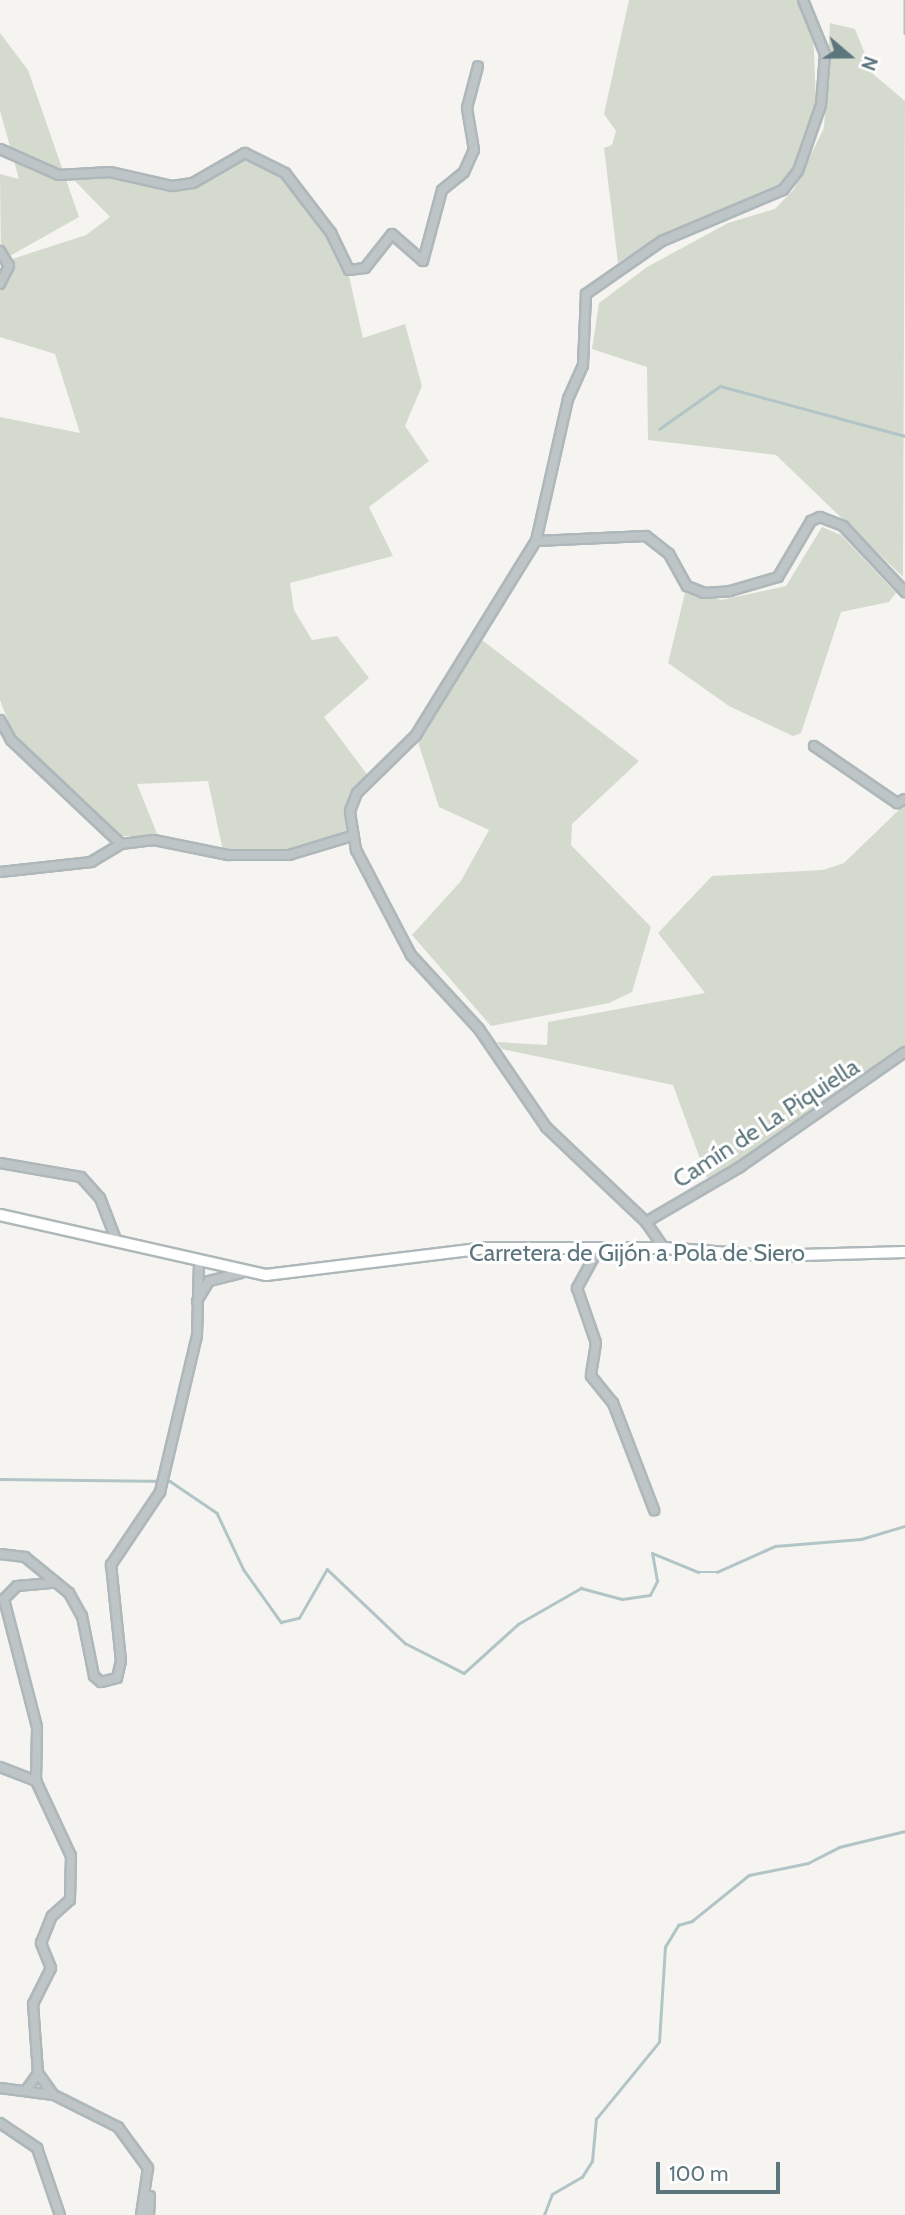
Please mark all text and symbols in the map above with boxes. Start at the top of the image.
north arrow [814,21,884,91]
text: N [856,53,882,74]
street label: Camín de La Piquiella [668,1052,864,1194]
street label: Carretera de Gijón a Pola de Siero [469,1239,805,1267]
scale bar [660,2148,784,2192]
text: 100 m [669,2161,728,2186]

